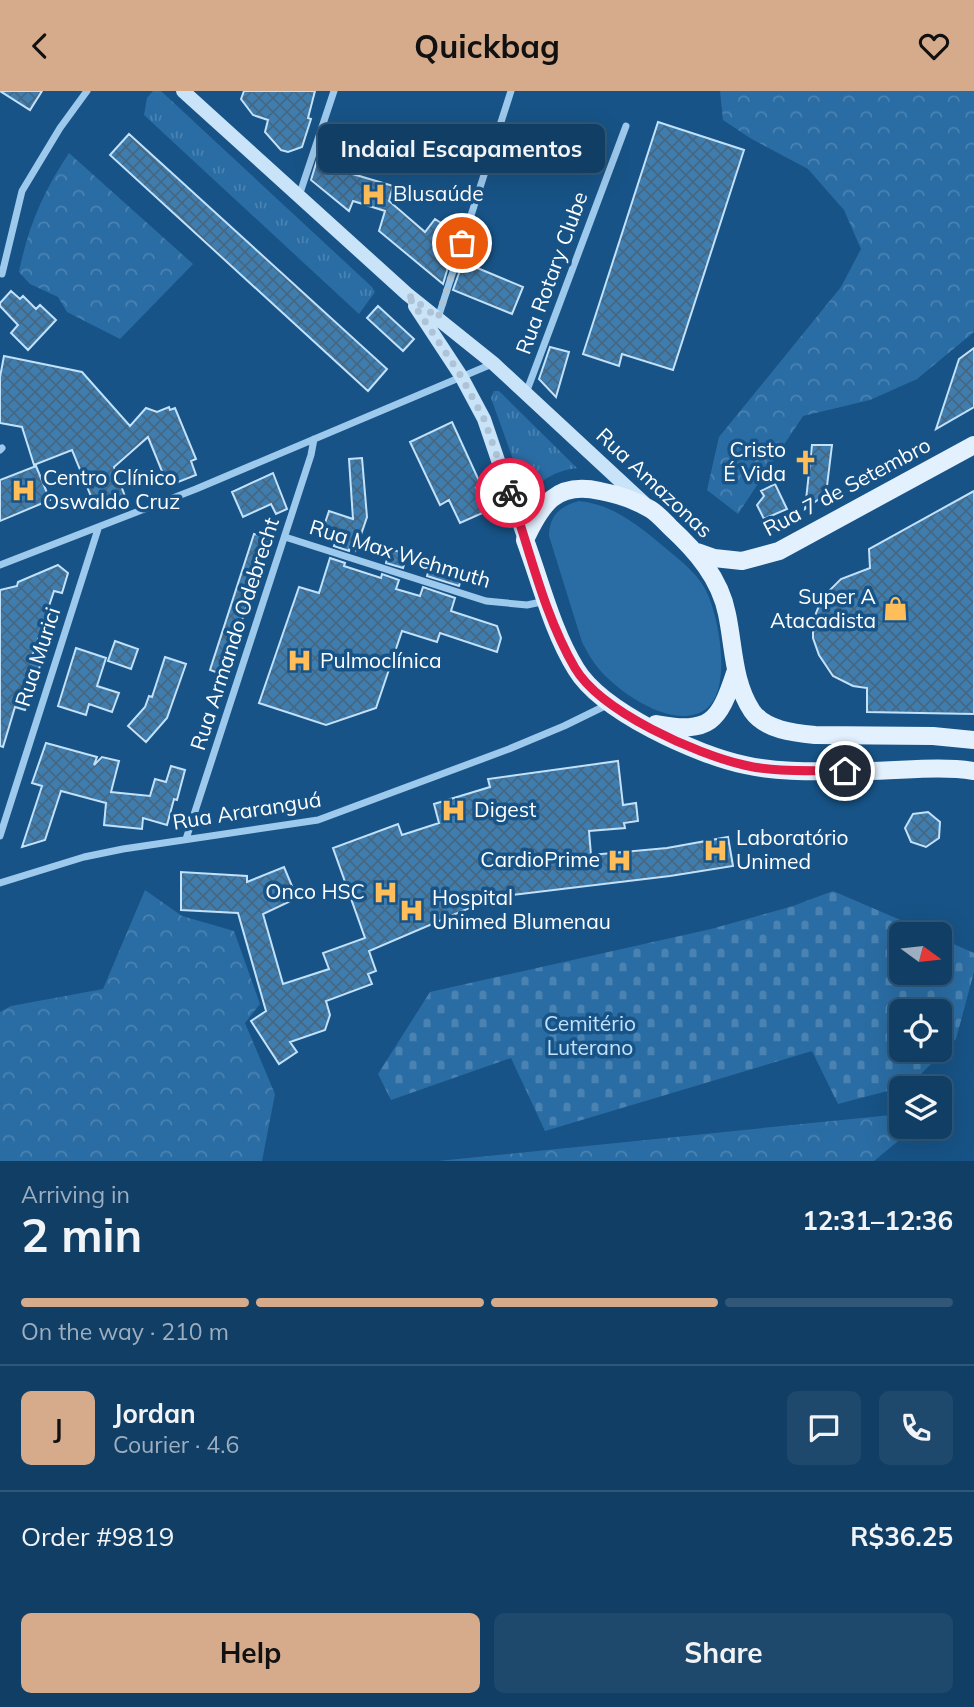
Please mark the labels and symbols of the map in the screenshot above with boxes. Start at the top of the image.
callout: Indaial Escapamentos [318,124,606,173]
hospital icon: Blusaúde [359,180,387,208]
place label: Blusaúde [393,180,484,206]
street label: Rua Rotary Clube [510,188,593,358]
pin [432,213,492,273]
street label: Rua Amazonas [591,422,718,543]
street label: Rua 7 de Setembro [758,431,935,541]
place label: Cristo É Vida [723,436,786,486]
church icon: Cristo É Vida [792,448,820,476]
courier [475,458,545,528]
place label: Centro Clínico Oswaldo Cruz [43,464,180,514]
hospital icon: Centro Clínico Oswaldo Cruz [9,476,37,504]
street label: Rua Max Wehmuth [307,513,494,593]
street label: Rua Armando Odebrecht [184,514,284,753]
place label: Super A Atacadista [770,583,877,633]
shop icon: Super A Atacadista [882,595,910,623]
street label: Rua Murici [9,604,65,710]
hospital icon: Pulmoclínica [286,647,314,675]
place label: Pulmoclínica [320,647,442,673]
pin [815,741,875,801]
street label: Rua Araranguá [171,785,323,835]
hospital icon: Digest [440,796,468,824]
place label: Digest [474,796,536,822]
place label: Laboratório Unimed [736,824,849,874]
hospital icon: Laboratório Unimed [702,836,730,864]
place label: CardioPrime [480,846,600,872]
hospital icon: CardioPrime [606,846,634,874]
place label: Onco HSC [265,878,365,904]
hospital icon: Onco HSC [371,878,399,906]
place label: Hospital Unimed Blumenau [432,884,611,934]
hospital icon: Hospital Unimed Blumenau [398,896,426,924]
north arrow [889,922,952,985]
park label: Cemitério Luterano [544,1010,636,1060]

